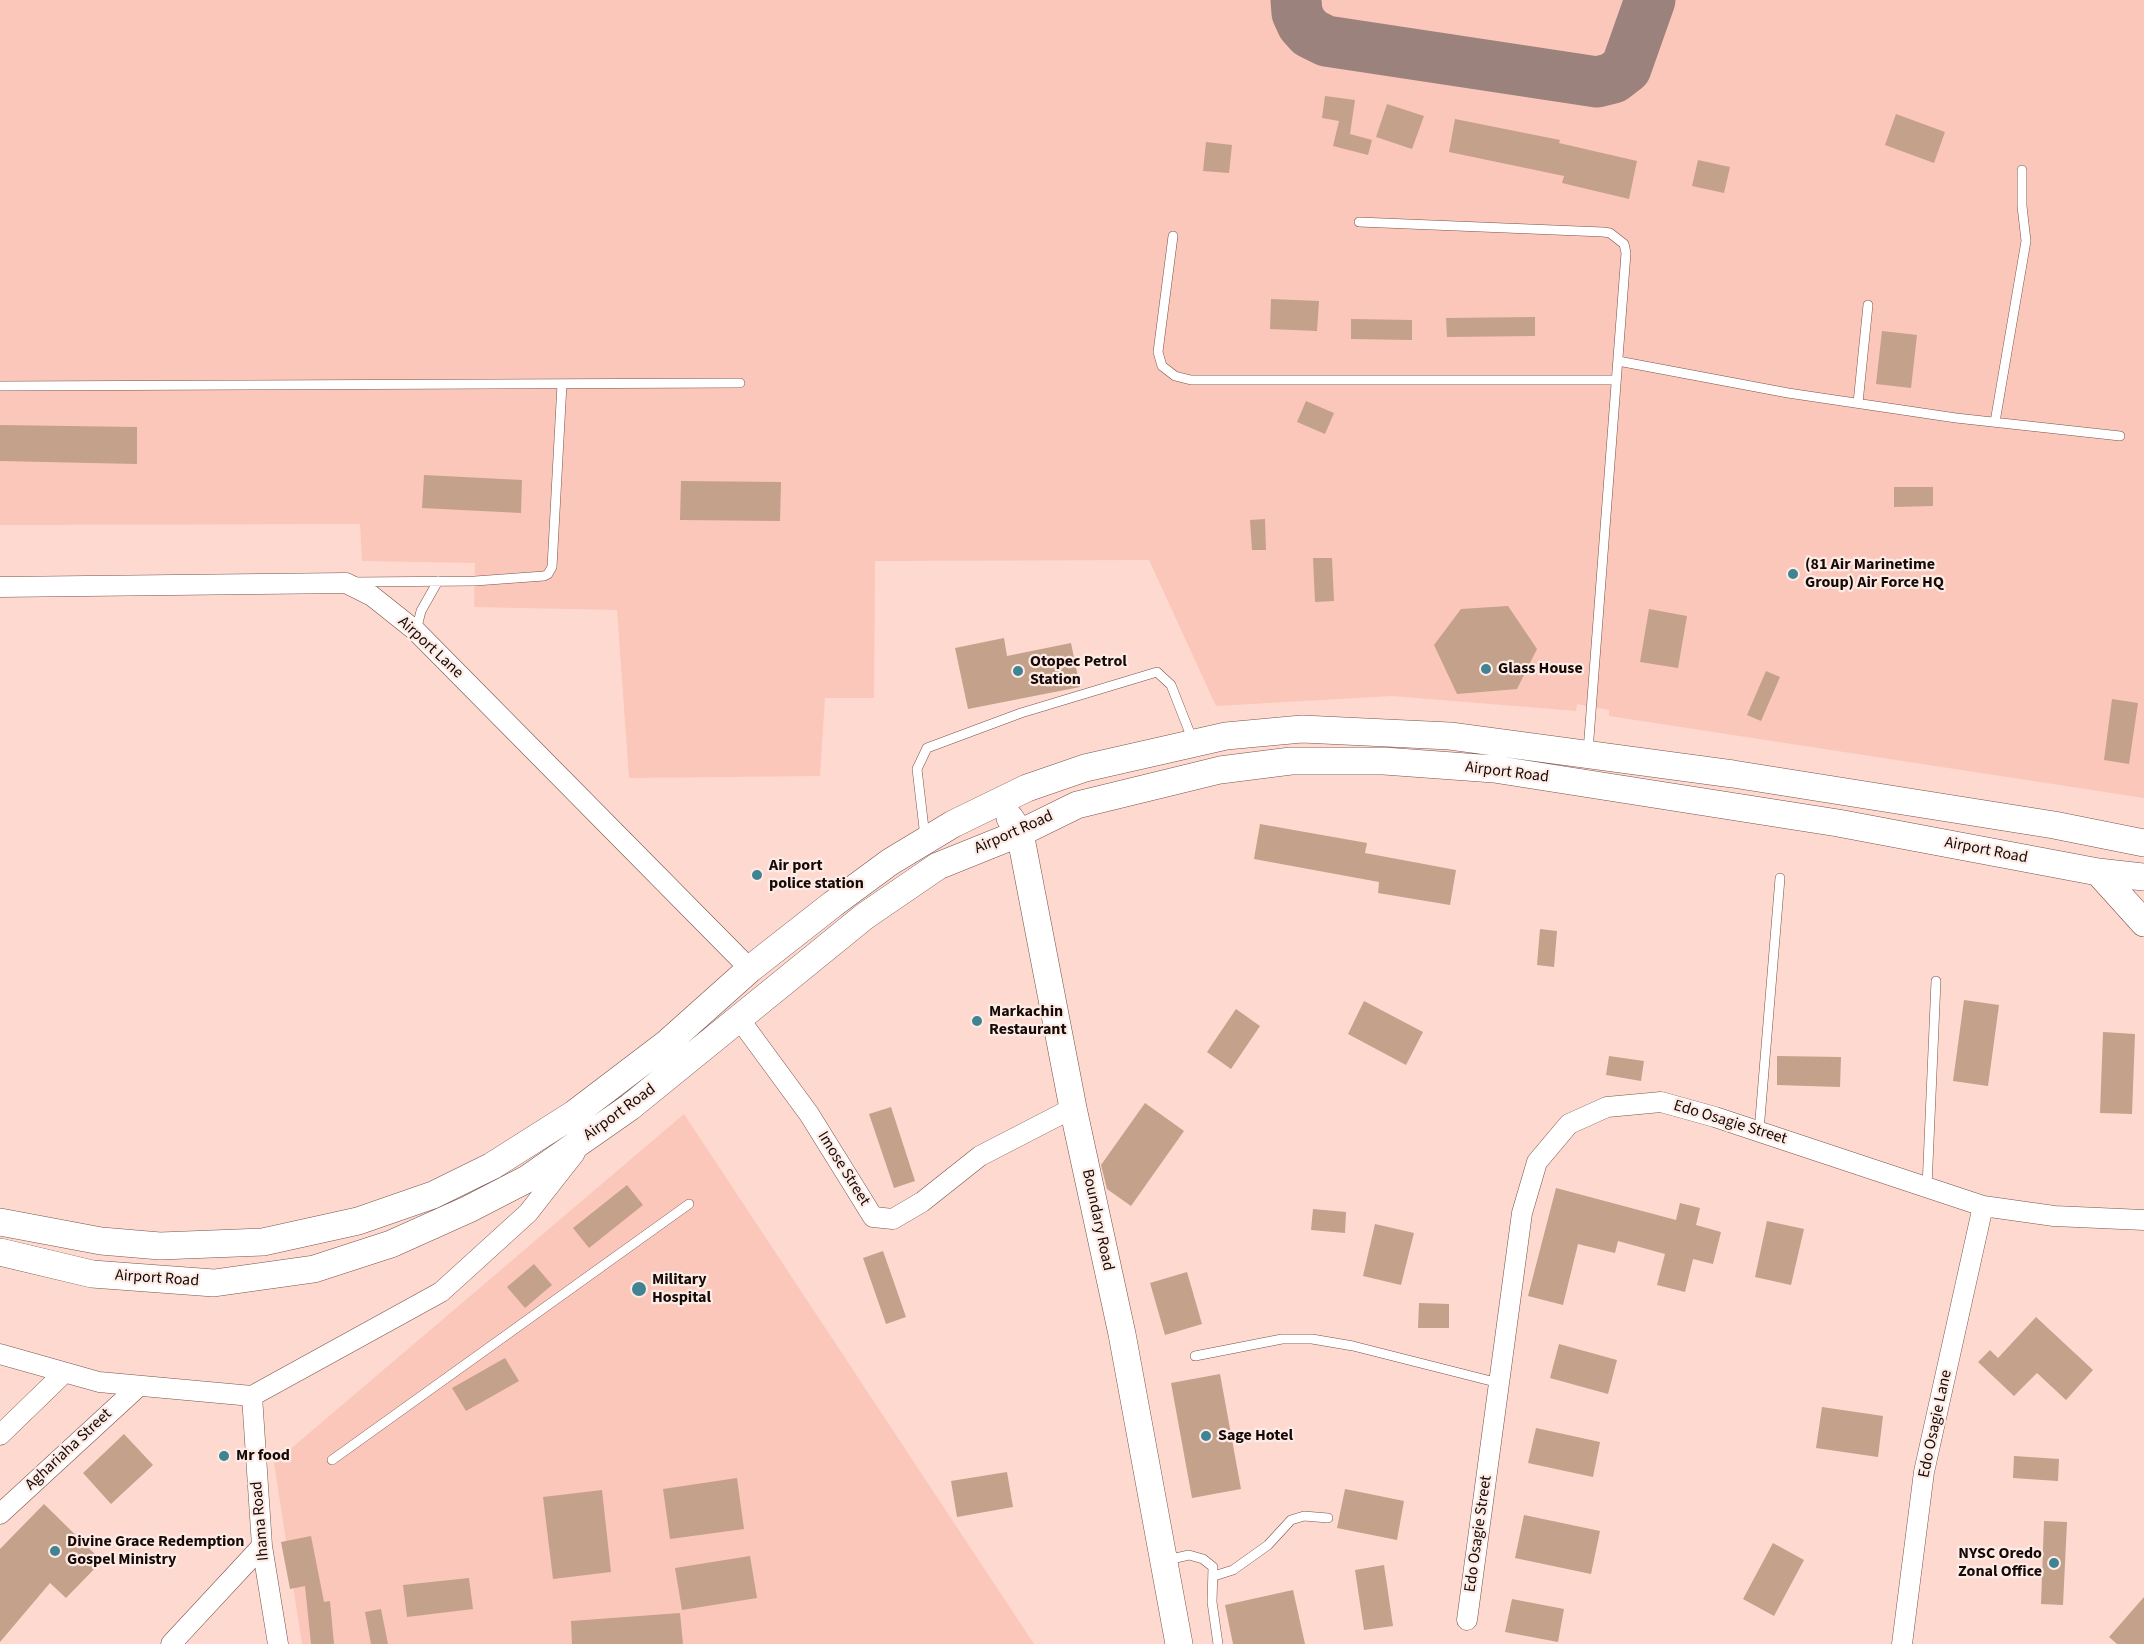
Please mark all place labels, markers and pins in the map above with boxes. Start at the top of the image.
place label: (81 Air Marinetime Group) Air Force HQ [1805,555,1944,593]
marker: (81 Air Marinetime Group) Air Force HQ [1786,567,1800,581]
place label: Otopec Petrol Station [1030,652,1127,690]
place label: Glass House [1498,659,1583,679]
marker: Glass House [1479,662,1493,676]
marker: Otopec Petrol Station [1011,664,1025,678]
place label: Air port police station [769,856,864,894]
marker: Air port police station [750,868,764,882]
place label: Markachin Restaurant [989,1002,1067,1040]
marker: Markachin Restaurant [970,1014,984,1028]
place label: Military Hospital [652,1270,711,1308]
marker: Military Hospital [630,1280,648,1298]
place label: Sage Hotel [1218,1426,1293,1446]
marker: Sage Hotel [1199,1429,1213,1443]
place label: Mr food [236,1446,290,1466]
marker: Mr food [217,1449,231,1463]
place label: Divine Grace Redemption Gospel Ministry [67,1532,245,1570]
marker: Divine Grace Redemption Gospel Ministry [48,1544,62,1558]
place label: NYSC Oredo Zonal Office [1958,1544,2042,1582]
marker: NYSC Oredo Zonal Office [2047,1556,2061,1570]

